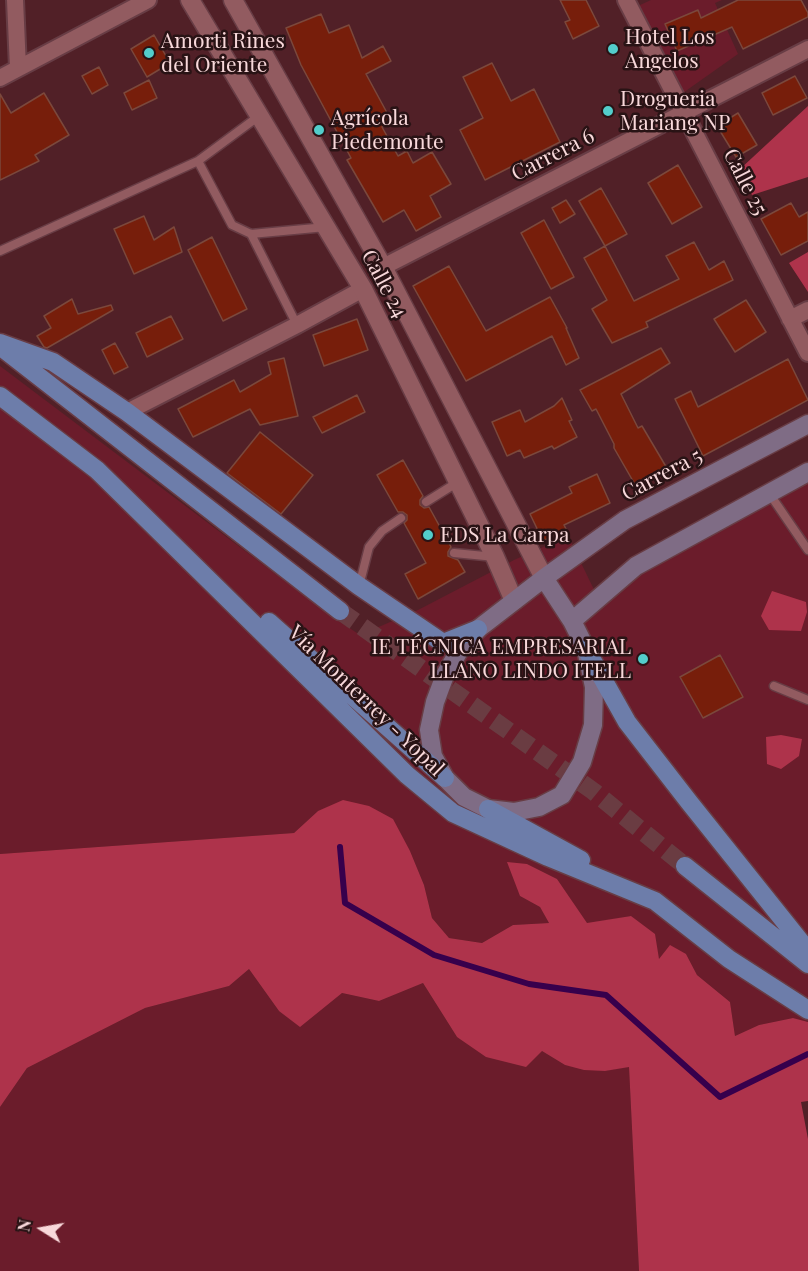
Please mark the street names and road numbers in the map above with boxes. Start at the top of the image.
street label: Carrera 6 [507,123,599,187]
street label: Calle 25 [718,144,772,220]
street label: Calle 24 [356,246,412,322]
street label: Carrera 5 [617,443,707,507]
street label: Vía Monterrey - Yopal [283,620,449,782]

